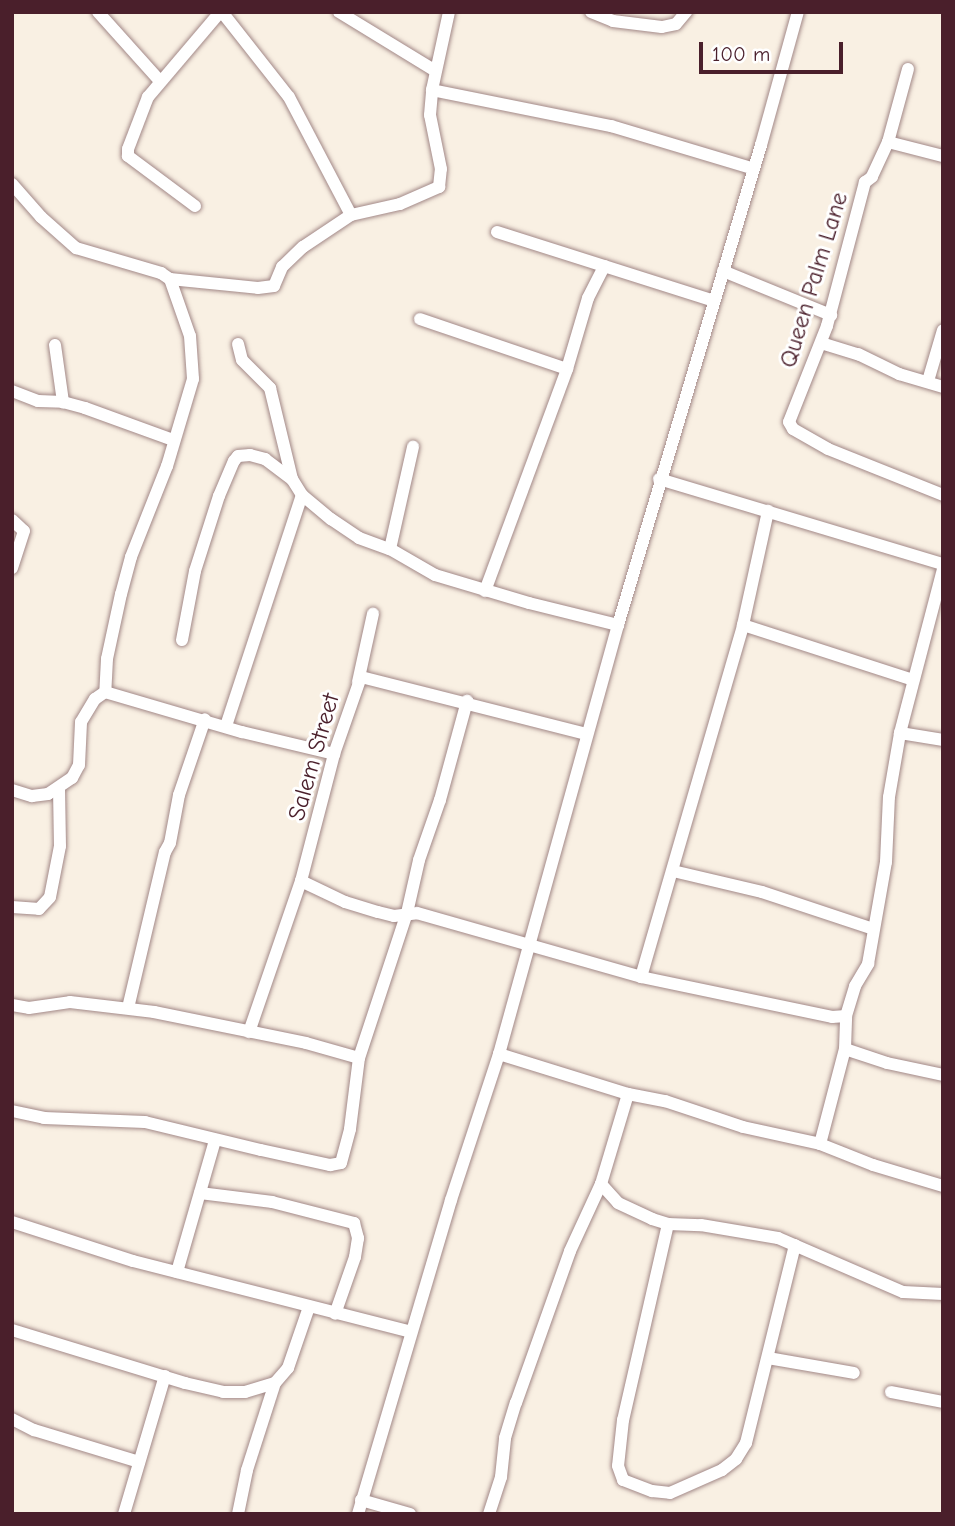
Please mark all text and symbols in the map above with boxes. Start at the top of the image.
scale bar [703,28,846,72]
text: 100 m [712,42,770,66]
street label: Queen Palm Lane [774,189,854,371]
street label: Salem Street [282,690,346,824]

